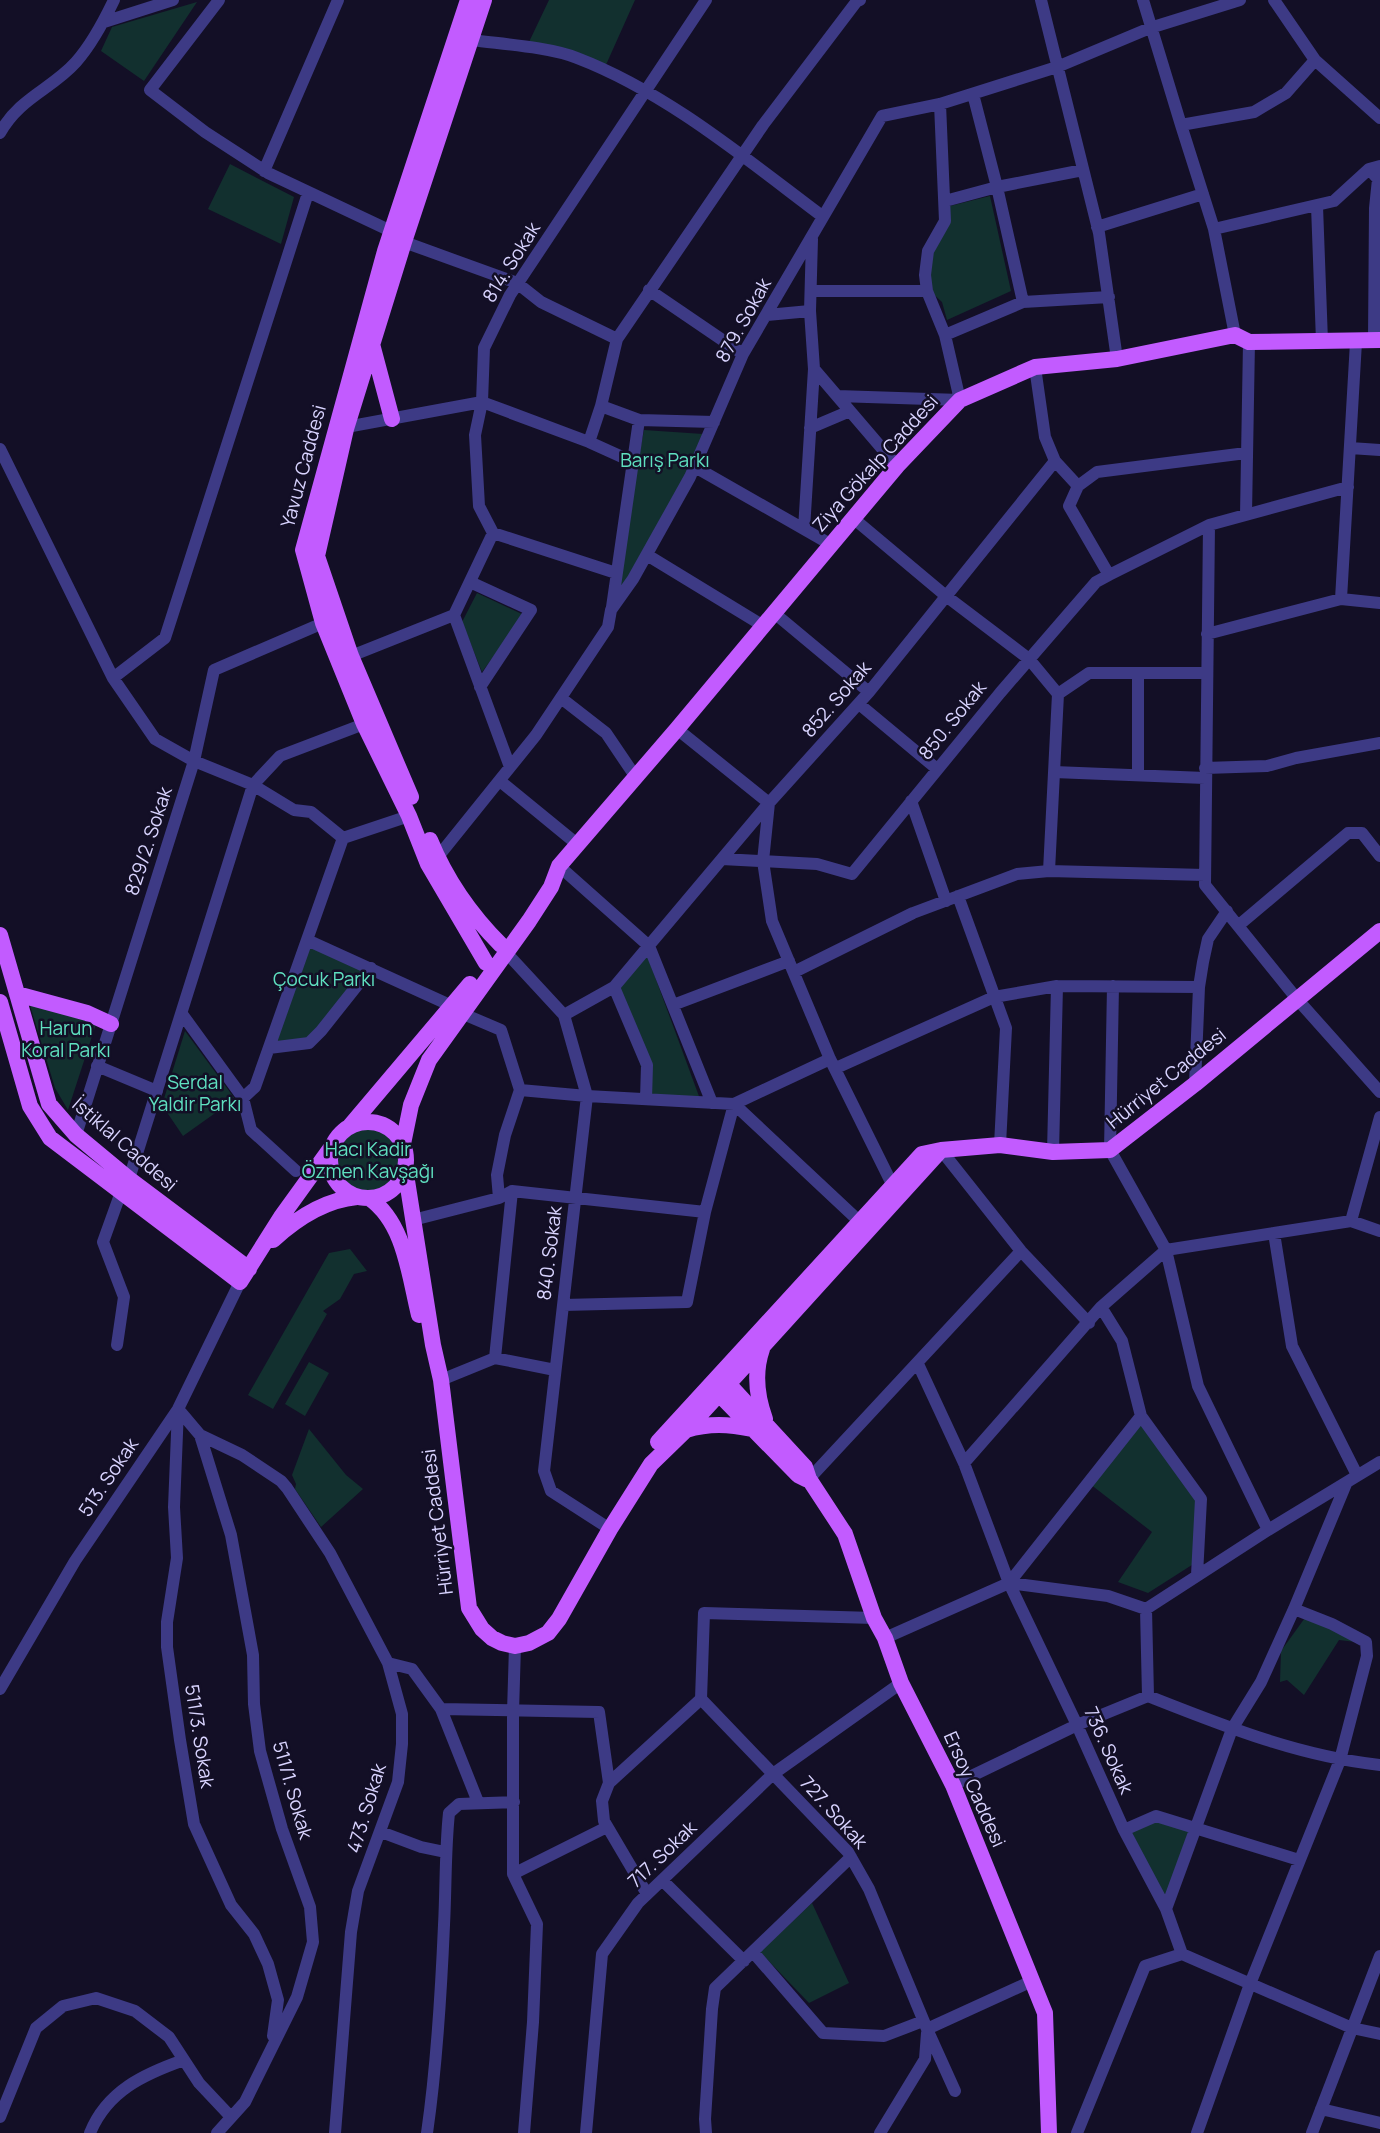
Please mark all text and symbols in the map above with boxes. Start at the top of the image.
street label: 814. Sokak [476,216,546,307]
street label: 879. Sokak [709,273,777,367]
street label: Ziya Gökalp Caddesi [806,389,944,537]
street label: Yavuz Caddesi [274,402,332,530]
park label: Barış Parkı [620,447,710,473]
street label: 852. Sokak [796,655,877,743]
street label: 850. Sokak [912,675,992,765]
street label: 829/2. Sokak [118,783,178,899]
park label: Çocuk Parkı [273,966,375,992]
park label: Harun Koral Parkı [21,1015,111,1063]
street label: Hürriyet Caddesi [1101,1022,1231,1134]
park label: Serdal Yaldir Parkı [149,1069,241,1117]
street label: İstiklal Caddesi [67,1091,183,1197]
park label: Hacı Kadir Özmen Kavşağı [302,1136,434,1184]
street label: 840. Sokak [530,1204,568,1302]
street label: 513. Sokak [72,1432,144,1522]
street label: Hürriyet Caddesi [415,1448,459,1596]
street label: 511/3. Sokak [179,1682,221,1790]
street label: 736. Sokak [1078,1702,1140,1798]
street label: Ersoy Caddesi [938,1727,1012,1851]
street label: 511/1. Sokak [267,1738,320,1843]
street label: 473. Sokak [340,1760,392,1856]
street label: 727. Sokak [794,1770,874,1854]
street label: 717. Sokak [622,1814,702,1893]

